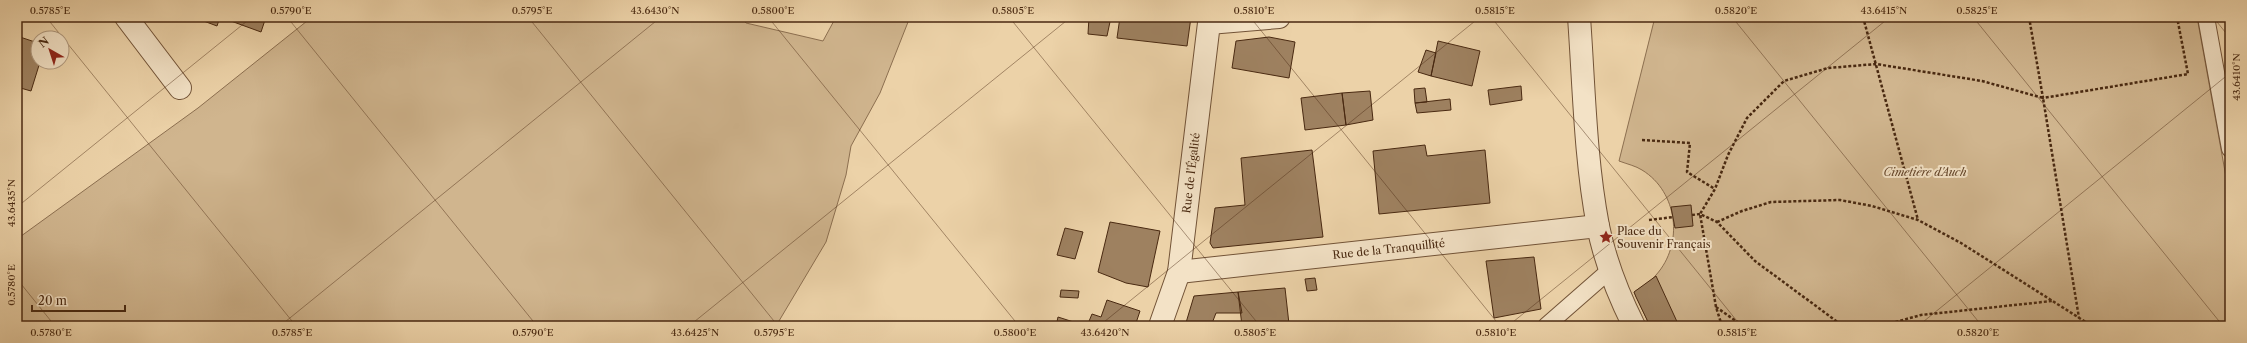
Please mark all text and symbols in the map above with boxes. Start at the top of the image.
text: 0.5785°E [30,4,70,17]
text: 0.5790°E [270,4,312,17]
text: 0.5795°E [512,4,552,17]
text: 43.6430°N [631,4,679,17]
text: 0.5800°E [751,4,795,17]
text: 0.5805°E [992,4,1034,17]
text: 0.5810°E [1234,4,1275,17]
text: 0.5815°E [1475,4,1515,17]
text: 0.5820°E [1715,4,1757,17]
text: 43.6415°N [1861,4,1907,17]
text: 0.5825°E [1956,4,1998,17]
north arrow [30,30,70,70]
text: N [36,34,52,51]
text: 43.6410°N [2230,53,2243,101]
street label: Rue de l'Égalité [1179,132,1203,214]
park label: Cimetière d'Auch [1883,165,1967,179]
text: 43.6435°N [5,179,18,227]
place label: Place du Souvenir Français [1617,224,1711,251]
place icon: Place du Souvenir Français [1598,229,1614,245]
street label: Rue de la Tranquillité [1332,236,1446,262]
text: 0.5780°E [5,264,18,306]
scale bar [32,287,125,313]
text: 20 m [38,293,67,308]
text: 0.5780°E [30,326,72,339]
text: 0.5785°E [272,326,312,339]
text: 0.5790°E [512,326,554,339]
text: 43.6425°N [671,326,719,339]
text: 0.5795°E [754,326,794,339]
text: 0.5800°E [993,326,1037,339]
text: 43.6420°N [1080,326,1130,339]
text: 0.5805°E [1234,326,1276,339]
text: 0.5810°E [1476,326,1517,339]
text: 0.5815°E [1717,326,1757,339]
text: 0.5820°E [1957,326,1999,339]

